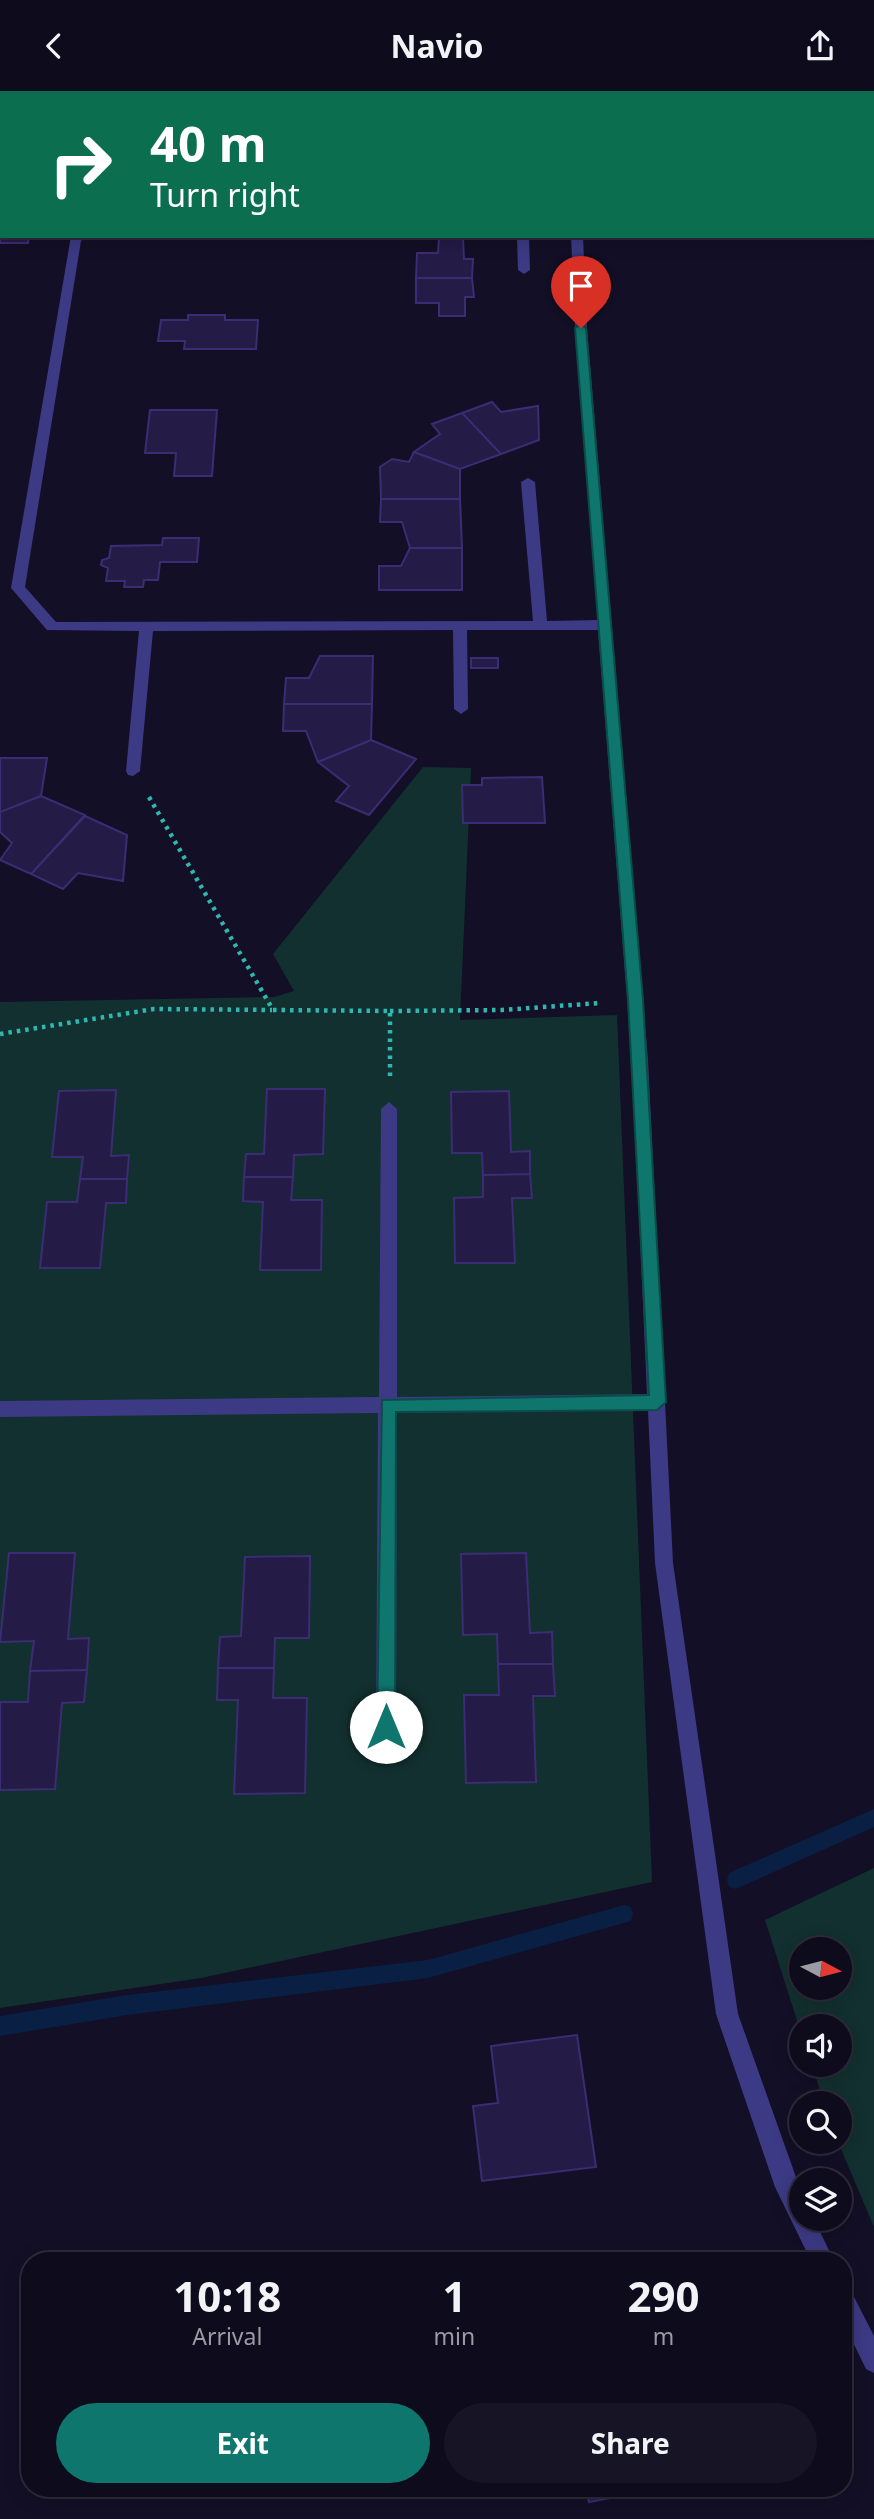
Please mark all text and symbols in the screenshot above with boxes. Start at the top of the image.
text: Navio [390,24,484,67]
icon: back [35,27,73,65]
icon: share [801,27,839,65]
text: 40 m [150,110,267,176]
icon: right [35,119,126,210]
text: Turn right [150,173,300,216]
pin [551,256,611,328]
icon: arrive [562,267,600,305]
position arrow [349,1690,423,1764]
north arrow [789,1937,852,2000]
map controls [789,1937,852,2231]
button: sound [789,2014,852,2077]
button: search [789,2091,852,2154]
button: layers [789,2168,852,2231]
text: 10:18 [173,2267,281,2324]
text: 1 [442,2267,466,2324]
text: 290 [628,2267,700,2324]
text: Arrival [192,2320,262,2352]
text: min [434,2320,475,2352]
text: m [653,2320,674,2352]
button: Exit [56,2403,430,2483]
button: Share [444,2403,817,2483]

